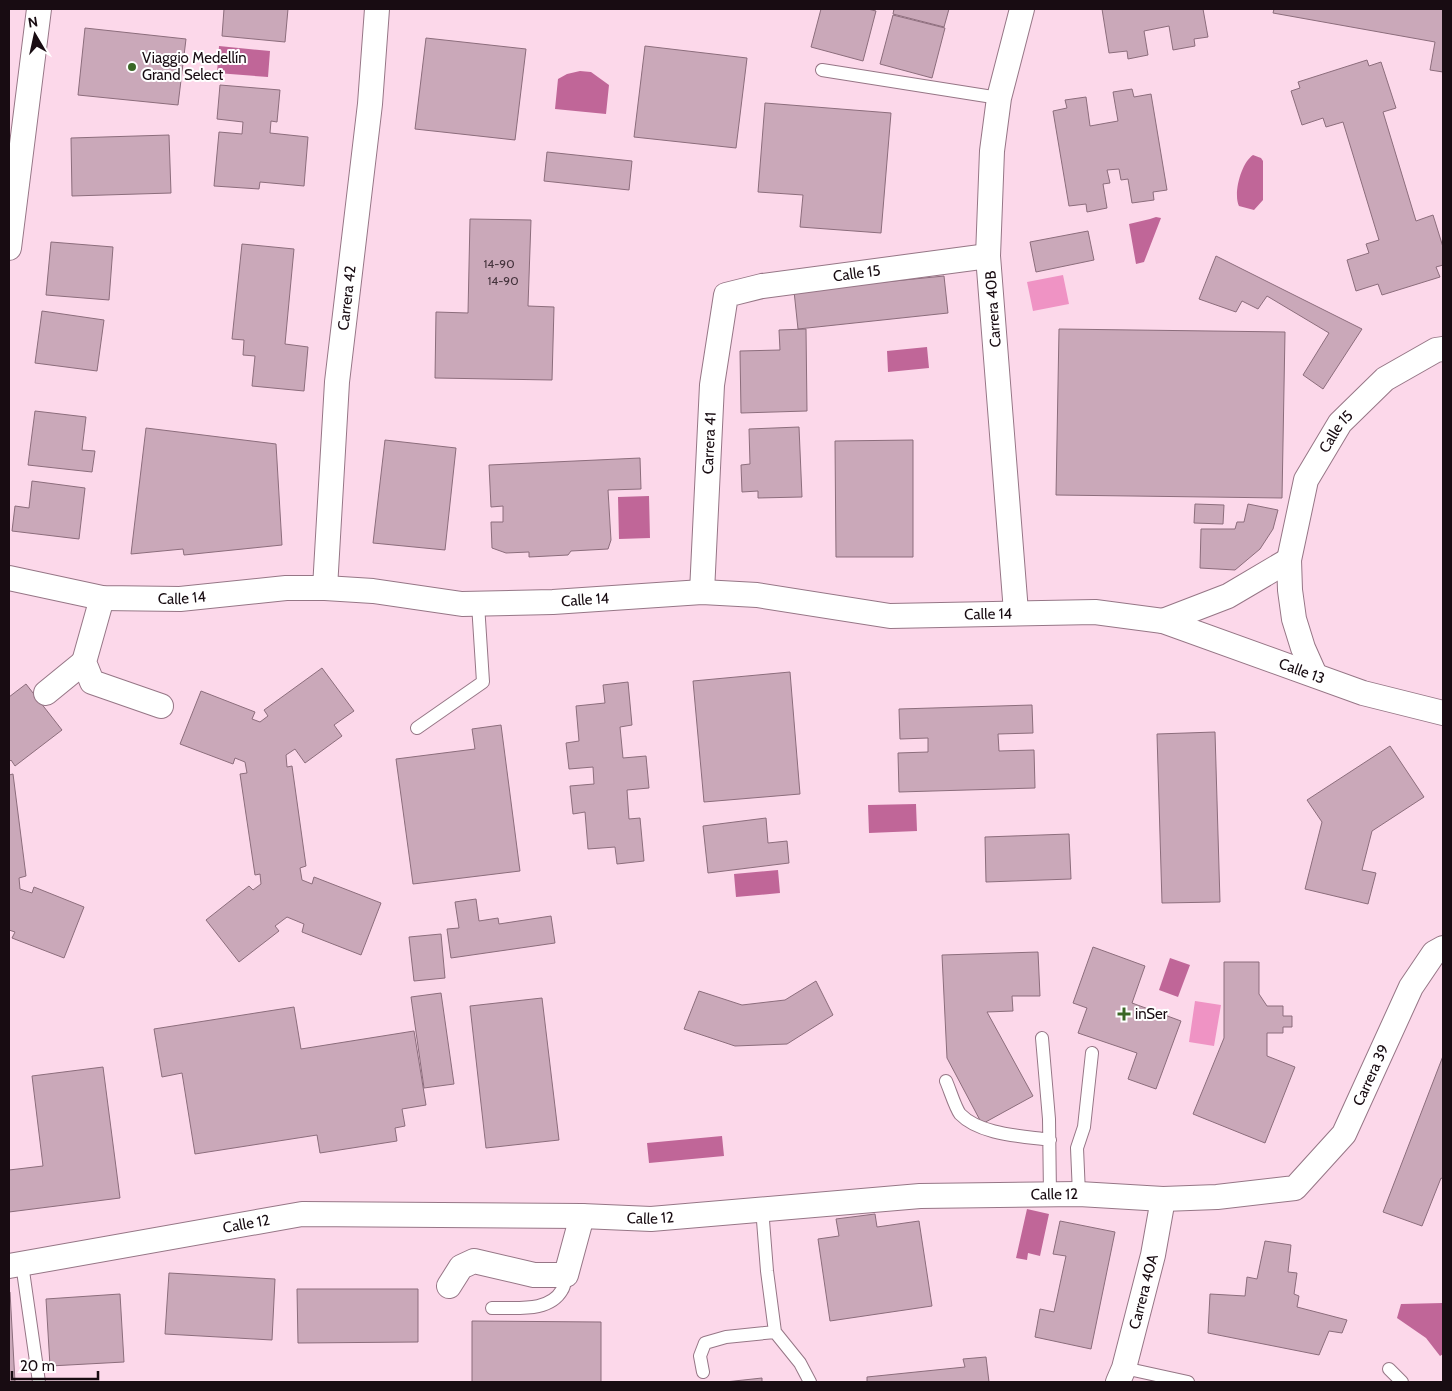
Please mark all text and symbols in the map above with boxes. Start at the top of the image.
north arrow [10,10,60,60]
text: N [27,12,39,32]
place label: Viaggio Medellín Grand Select [142,49,247,84]
marker: Viaggio Medellín Grand Select [126,61,138,73]
house number: 14-90 [483,256,515,271]
street label: Calle 15 [832,261,881,285]
street label: Carrera 42 [334,264,360,331]
street label: Carrera 40B [981,270,1005,348]
house number: 14-90 [487,273,519,288]
street label: Calle 15 [1315,406,1357,456]
street label: Carrera 41 [699,412,720,475]
street label: Calle 14 [158,587,207,608]
street label: Calle 14 [561,589,610,610]
street label: Calle 14 [964,605,1013,624]
street label: Calle 13 [1276,654,1327,687]
place label: inSer [1135,1005,1168,1023]
marker: inSer [1117,1007,1131,1021]
street label: Carrera 39 [1349,1042,1393,1109]
street label: Calle 12 [1031,1185,1078,1204]
street label: Calle 12 [626,1208,675,1228]
street label: Calle 12 [221,1211,271,1237]
street label: Carrera 40A [1125,1251,1162,1331]
scale bar [12,1348,99,1380]
text: 20 m [20,1357,55,1375]

